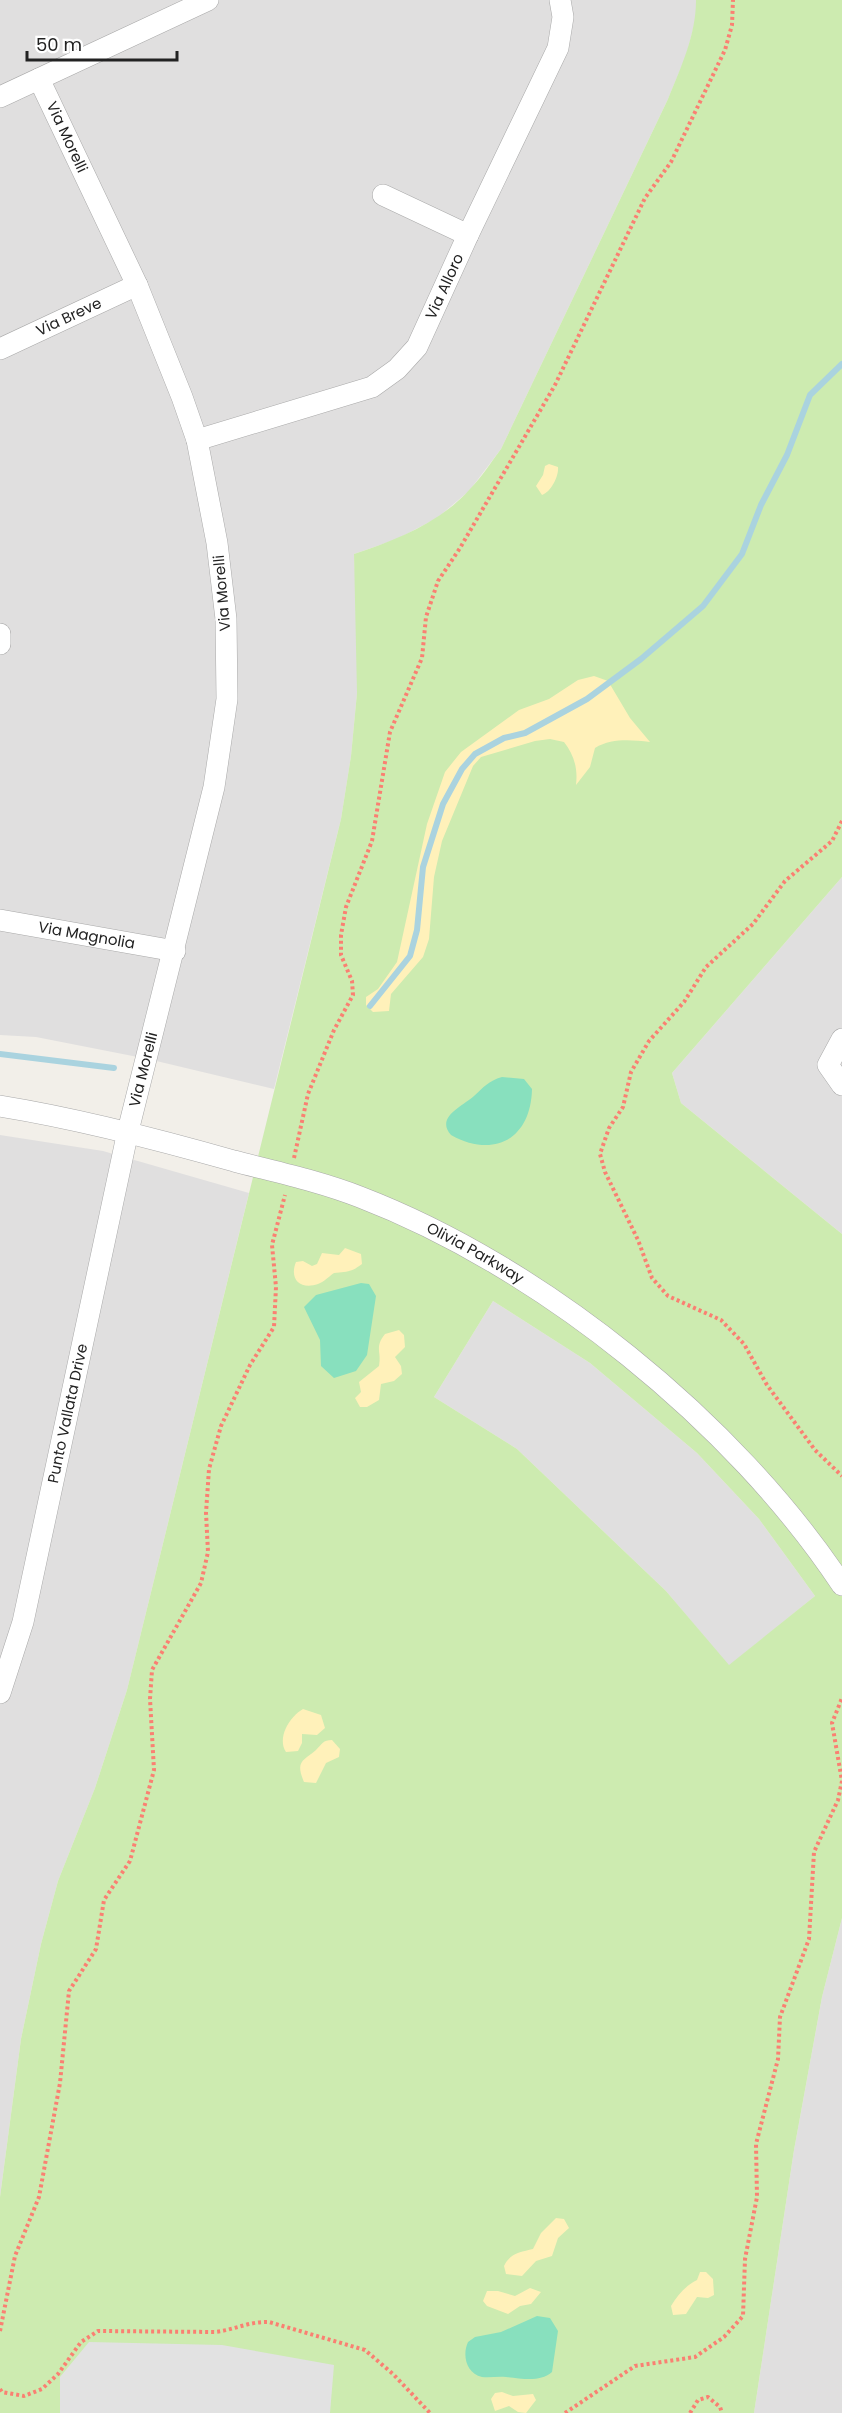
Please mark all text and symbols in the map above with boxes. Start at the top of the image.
scale bar [27,24,177,62]
text: 50 m [36,32,82,57]
street label: Via Morelli [42,98,93,176]
street label: Via Alloro [420,250,468,323]
street label: Via Breve [33,292,105,341]
street label: Via Morelli [208,554,235,632]
street label: Via Magnolia [37,916,137,954]
street label: Via Morelli [123,1030,162,1109]
street label: Olivia Parkway [423,1217,529,1289]
street label: Punto Vallata Drive [42,1342,92,1485]

